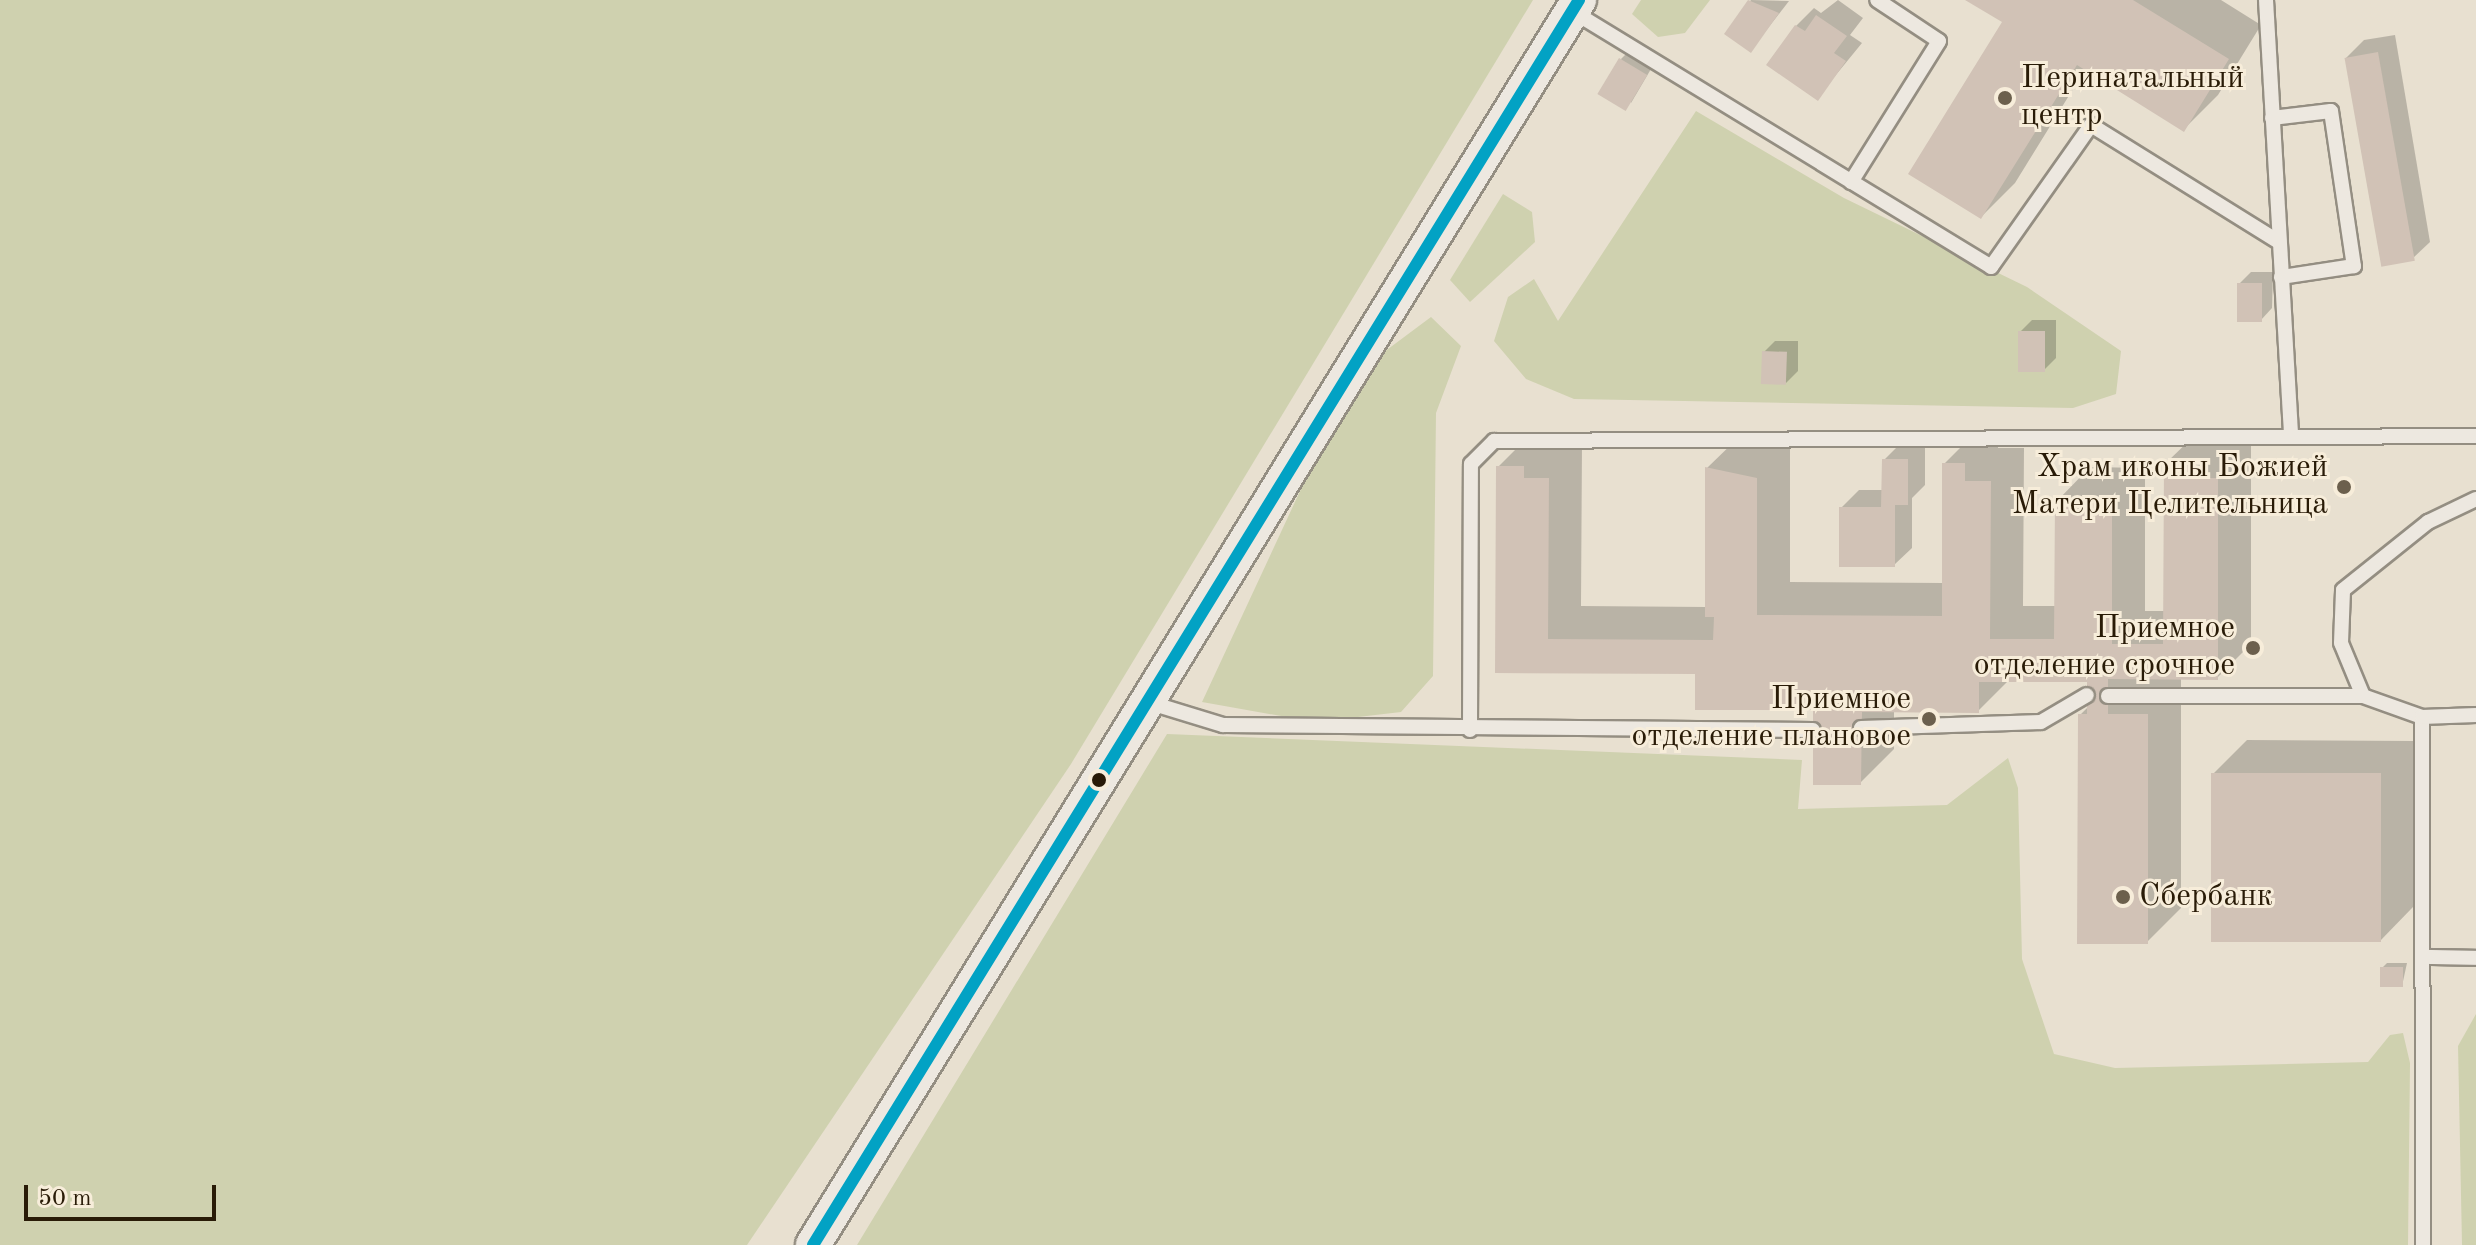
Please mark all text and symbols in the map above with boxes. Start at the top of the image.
place label: Перинатальный центр [2021,61,2244,136]
marker: Перинатальный центр [1996,89,2014,107]
place label: Храм иконы Божией Матери Целительница [2012,450,2328,525]
marker: Храм иконы Божией Матери Целительница [2335,478,2353,496]
place label: Приемное отделение срочное [1974,611,2235,686]
marker: Приемное отделение срочное [2242,637,2264,659]
place label: Приемное отделение плановое [1632,682,1911,757]
marker: Приемное отделение плановое [1918,708,1940,730]
unlabelled marker [1091,772,1107,788]
place label: Сбербанк [2139,878,2273,916]
marker: Сбербанк [2114,888,2132,906]
scale bar [28,1169,220,1219]
text: 50 m [38,1187,92,1211]

